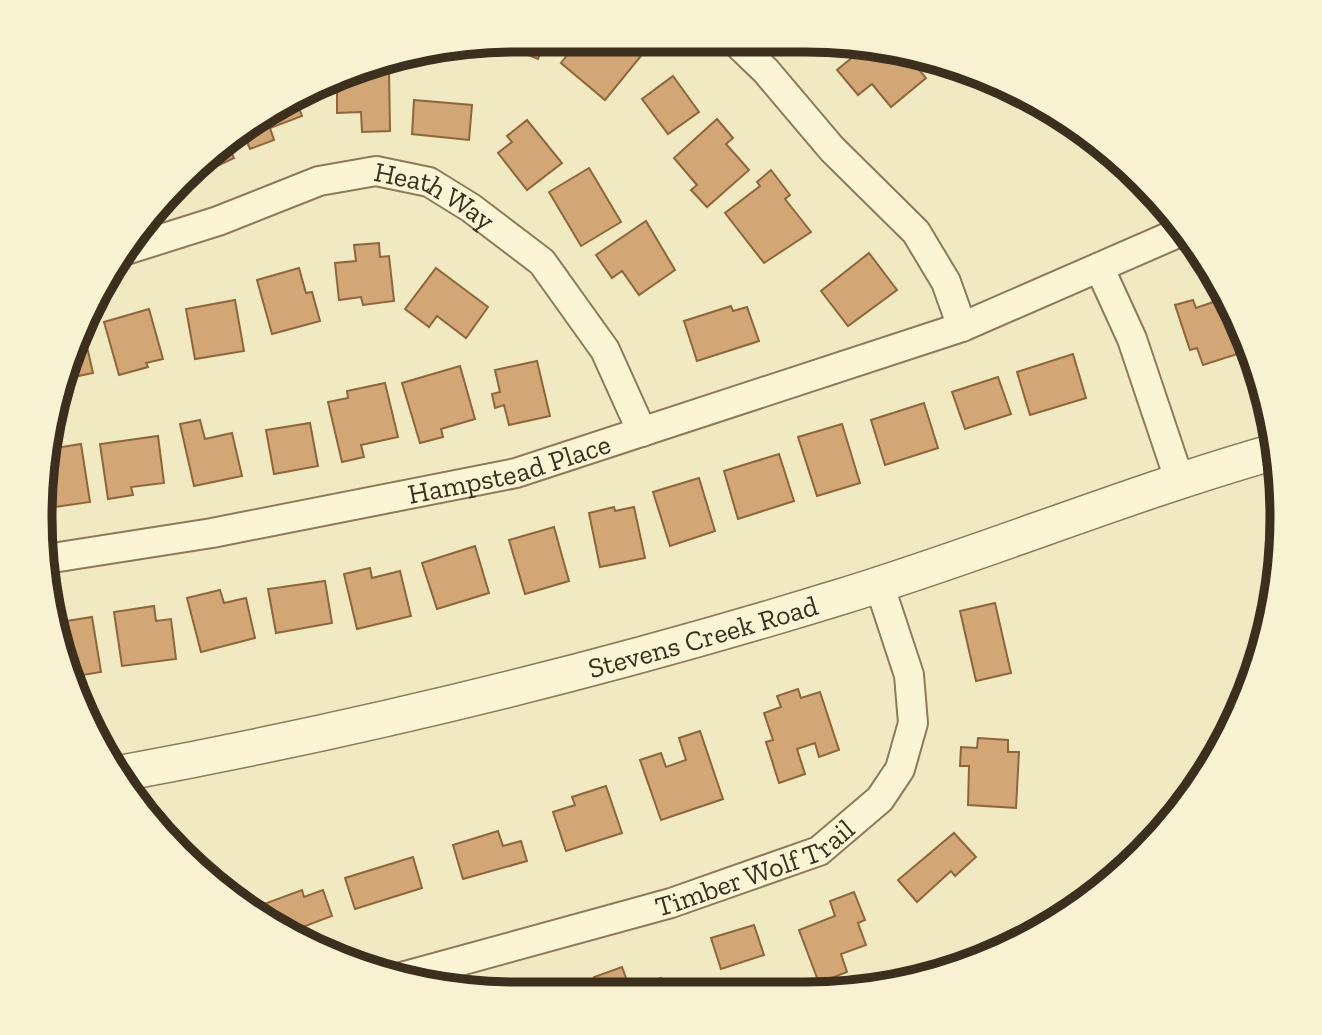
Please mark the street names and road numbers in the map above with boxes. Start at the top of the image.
street label: Heath Way [371,155,502,237]
street label: Hampstead Place [405,427,614,510]
street label: Stevens Creek Road [585,588,822,685]
street label: Timber Wolf Trail [651,812,861,923]

